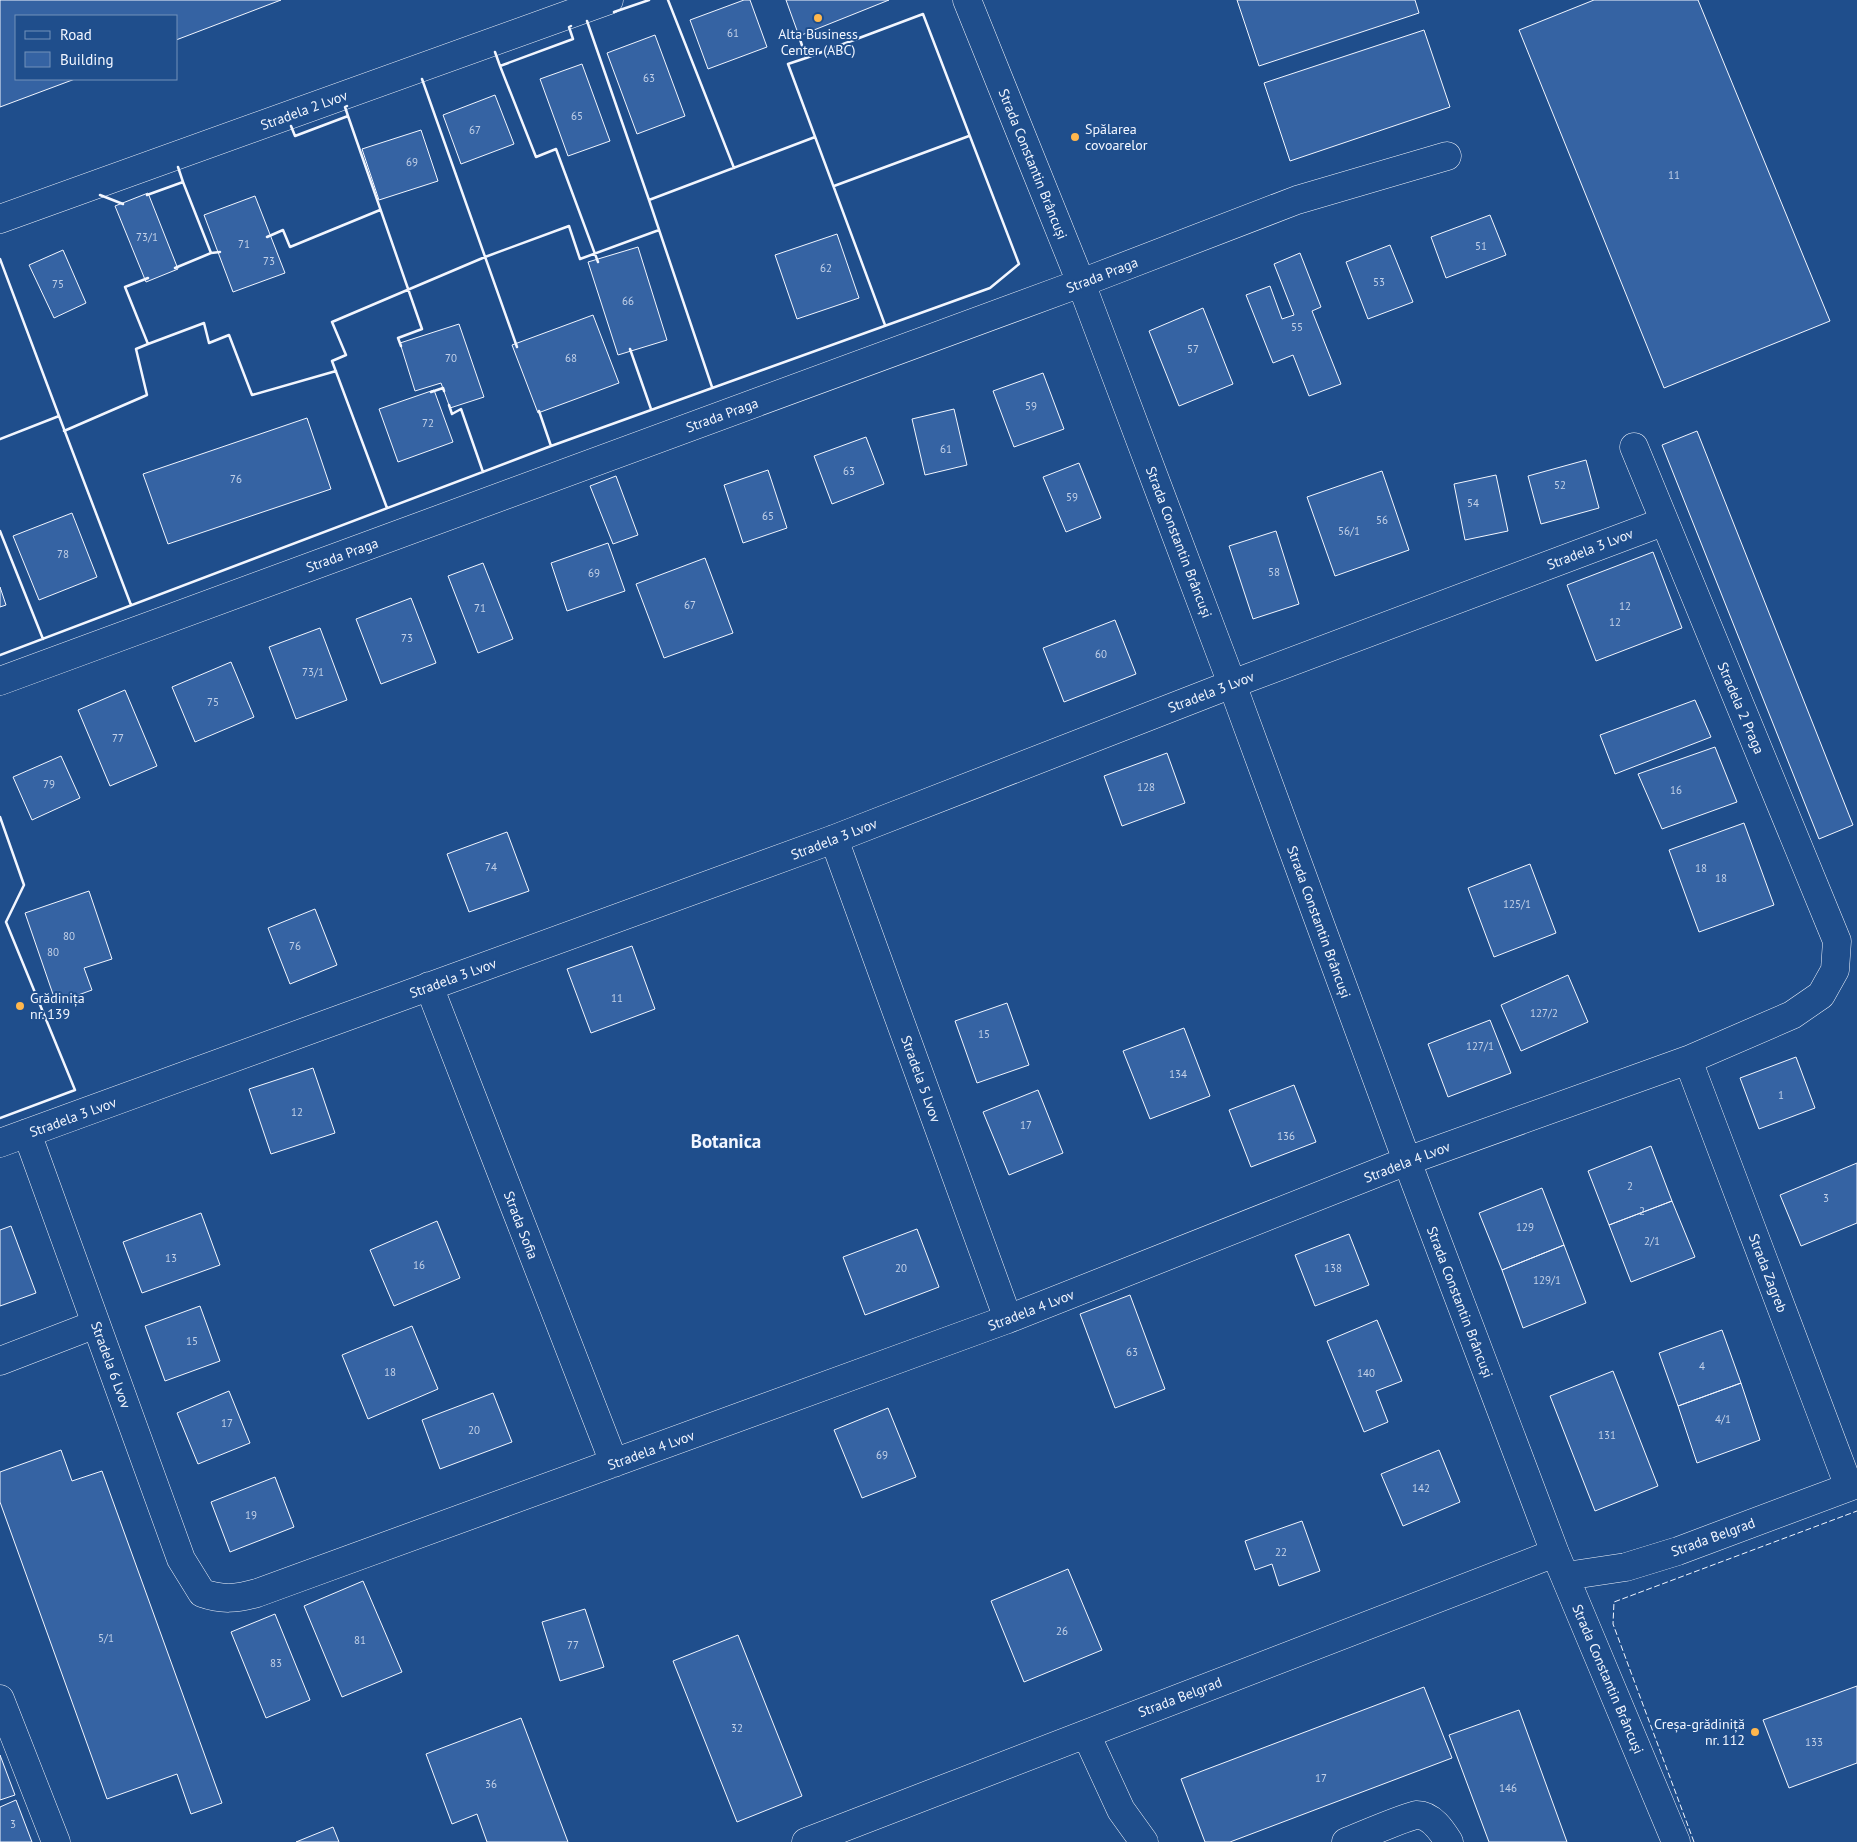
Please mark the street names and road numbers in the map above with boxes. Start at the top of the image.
street label: Stradela 2 Lvov [258,86,350,134]
street label: Strada Constantin Brâncuși [995,86,1071,242]
street label: Strada Praga [1063,253,1141,297]
street label: Strada Praga [683,394,761,436]
street label: Strada Constantin Brâncuși [1142,464,1216,620]
street label: Stradela 3 Lvov [1544,524,1636,574]
street label: Strada Praga [303,534,381,576]
street label: Stradela 2 Praga [1714,659,1768,757]
street label: Stradela 3 Lvov [1165,667,1257,717]
street label: Stradela 3 Lvov [788,814,880,864]
street label: Strada Constantin Brâncuși [1283,843,1355,1001]
street label: Stradela 3 Lvov [407,954,499,1002]
street label: Stradela 5 Lvov [897,1033,945,1125]
street label: Stradela 3 Lvov [27,1093,119,1141]
street label: Stradela 4 Lvov [1361,1137,1453,1187]
street label: Strada Sofia [500,1188,542,1262]
street label: Strada Constantin Brâncuși [1423,1224,1497,1380]
street label: Strada Zagreb [1745,1231,1791,1315]
street label: Stradela 4 Lvov [985,1285,1077,1335]
street label: Stradela 6 Lvov [87,1319,135,1411]
street label: Stradela 4 Lvov [605,1426,697,1474]
street label: Strada Belgrad [1668,1513,1758,1561]
street label: Strada Constantin Brâncuși [1568,1601,1648,1757]
street label: Strada Belgrad [1136,1673,1224,1721]

